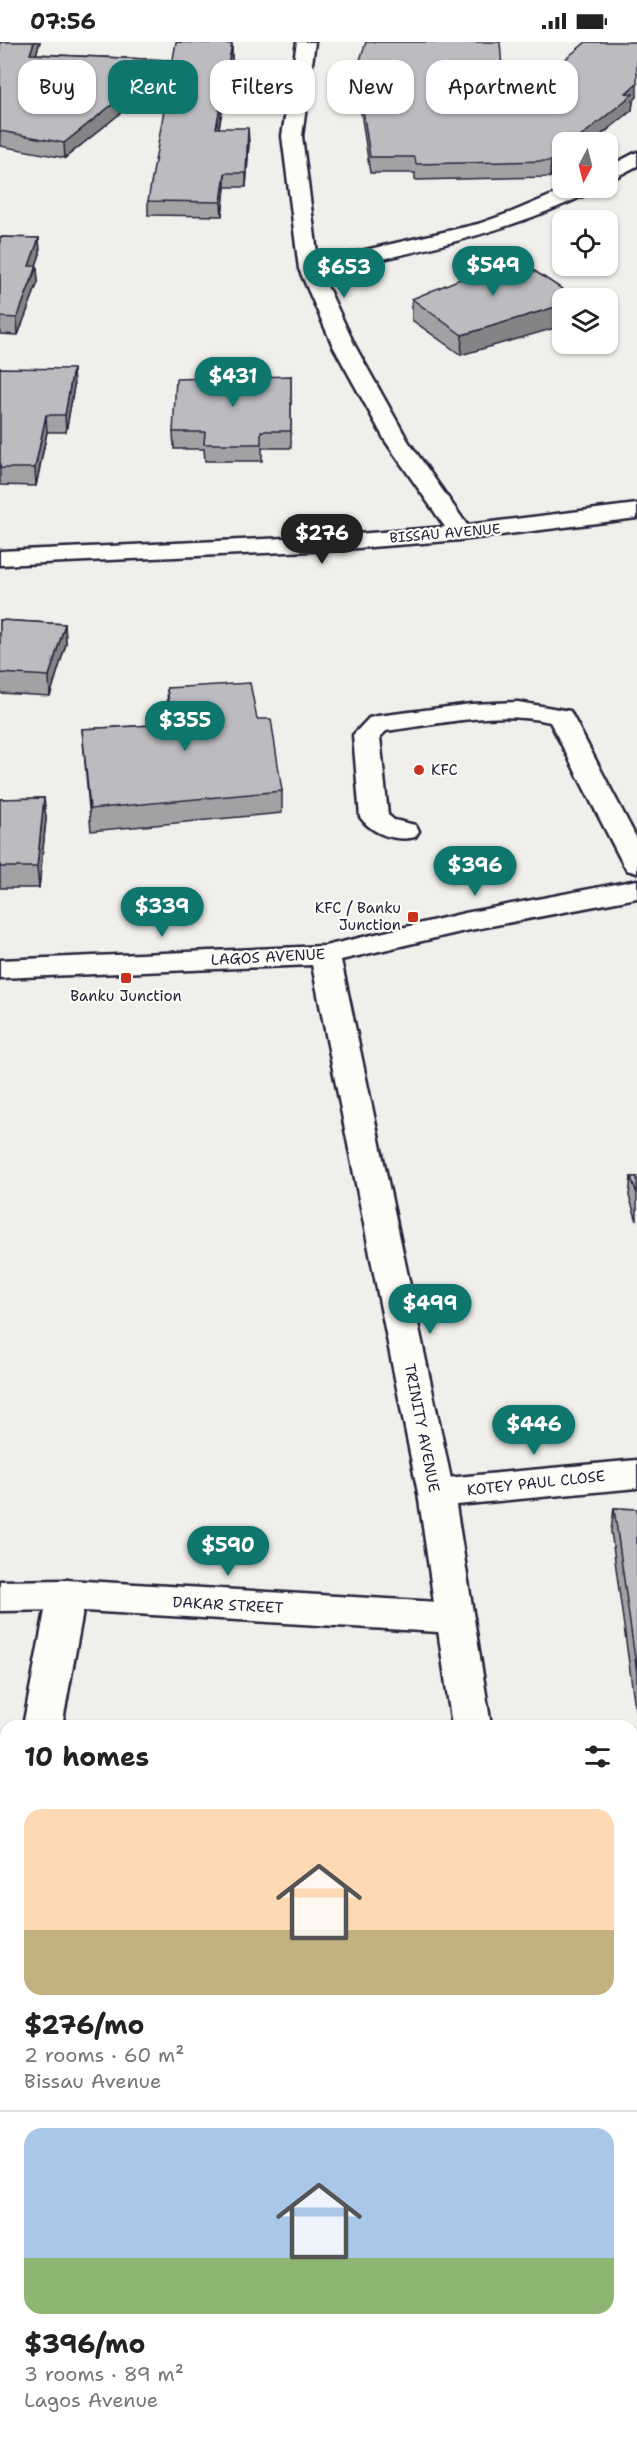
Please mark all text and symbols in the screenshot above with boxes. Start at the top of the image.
text: 07:56 [30,7,96,36]
chip: Buy [18,60,96,114]
chip: Rent [108,60,198,114]
chip: Filters [210,60,315,114]
chip: New [327,60,414,114]
chip: Apartment [426,60,578,114]
north arrow [552,132,618,198]
map controls [552,132,618,354]
button: locate [552,210,618,276]
pin: $549 [457,246,529,297]
pin: $653 [308,248,380,299]
text: $549 [466,252,520,278]
text: $653 [317,254,371,280]
button: layers [552,288,618,354]
pin: $431 [197,357,269,408]
text: $431 [209,363,257,389]
pin: $276 [286,514,358,565]
street label: BISSAU AVENUE [389,519,502,547]
text: $276 [295,520,349,546]
pin: $355 [149,701,221,752]
text: $355 [159,707,211,733]
place label: KFC [431,760,458,780]
marker: KFC [412,763,426,777]
pin: $396 [439,846,511,897]
text: $396 [448,852,502,878]
pin: $339 [126,887,198,938]
text: $339 [135,893,189,919]
place label: KFC / Banku Junction [315,898,401,935]
marker: KFC / Banku Junction [406,910,420,924]
street label: LAGOS AVENUE [210,944,326,970]
marker: Banku Junction [119,971,133,985]
place label: Banku Junction [70,986,182,1006]
pin: $499 [394,1284,466,1335]
text: $499 [403,1290,457,1316]
street label: TRINITY AVENUE [400,1362,444,1494]
pin: $446 [498,1405,570,1456]
text: $446 [506,1411,562,1437]
street label: KOTEY PAUL CLOSE [466,1466,606,1500]
pin: $590 [192,1526,264,1577]
text: $590 [201,1532,255,1558]
street label: DAKAR STREET [172,1592,284,1618]
text: 10 homes [24,1739,149,1774]
icon: filters [581,1740,614,1773]
icon: home [265,1848,373,1956]
text: $276/mo [24,2007,144,2042]
text: 2 rooms · 60 m² [24,2042,184,2068]
text: Bissau Avenue [24,2068,161,2094]
icon: home [265,2167,373,2275]
text: $396/mo [24,2326,145,2361]
text: 3 rooms · 89 m² [24,2361,184,2387]
text: Lagos Avenue [24,2387,158,2413]

